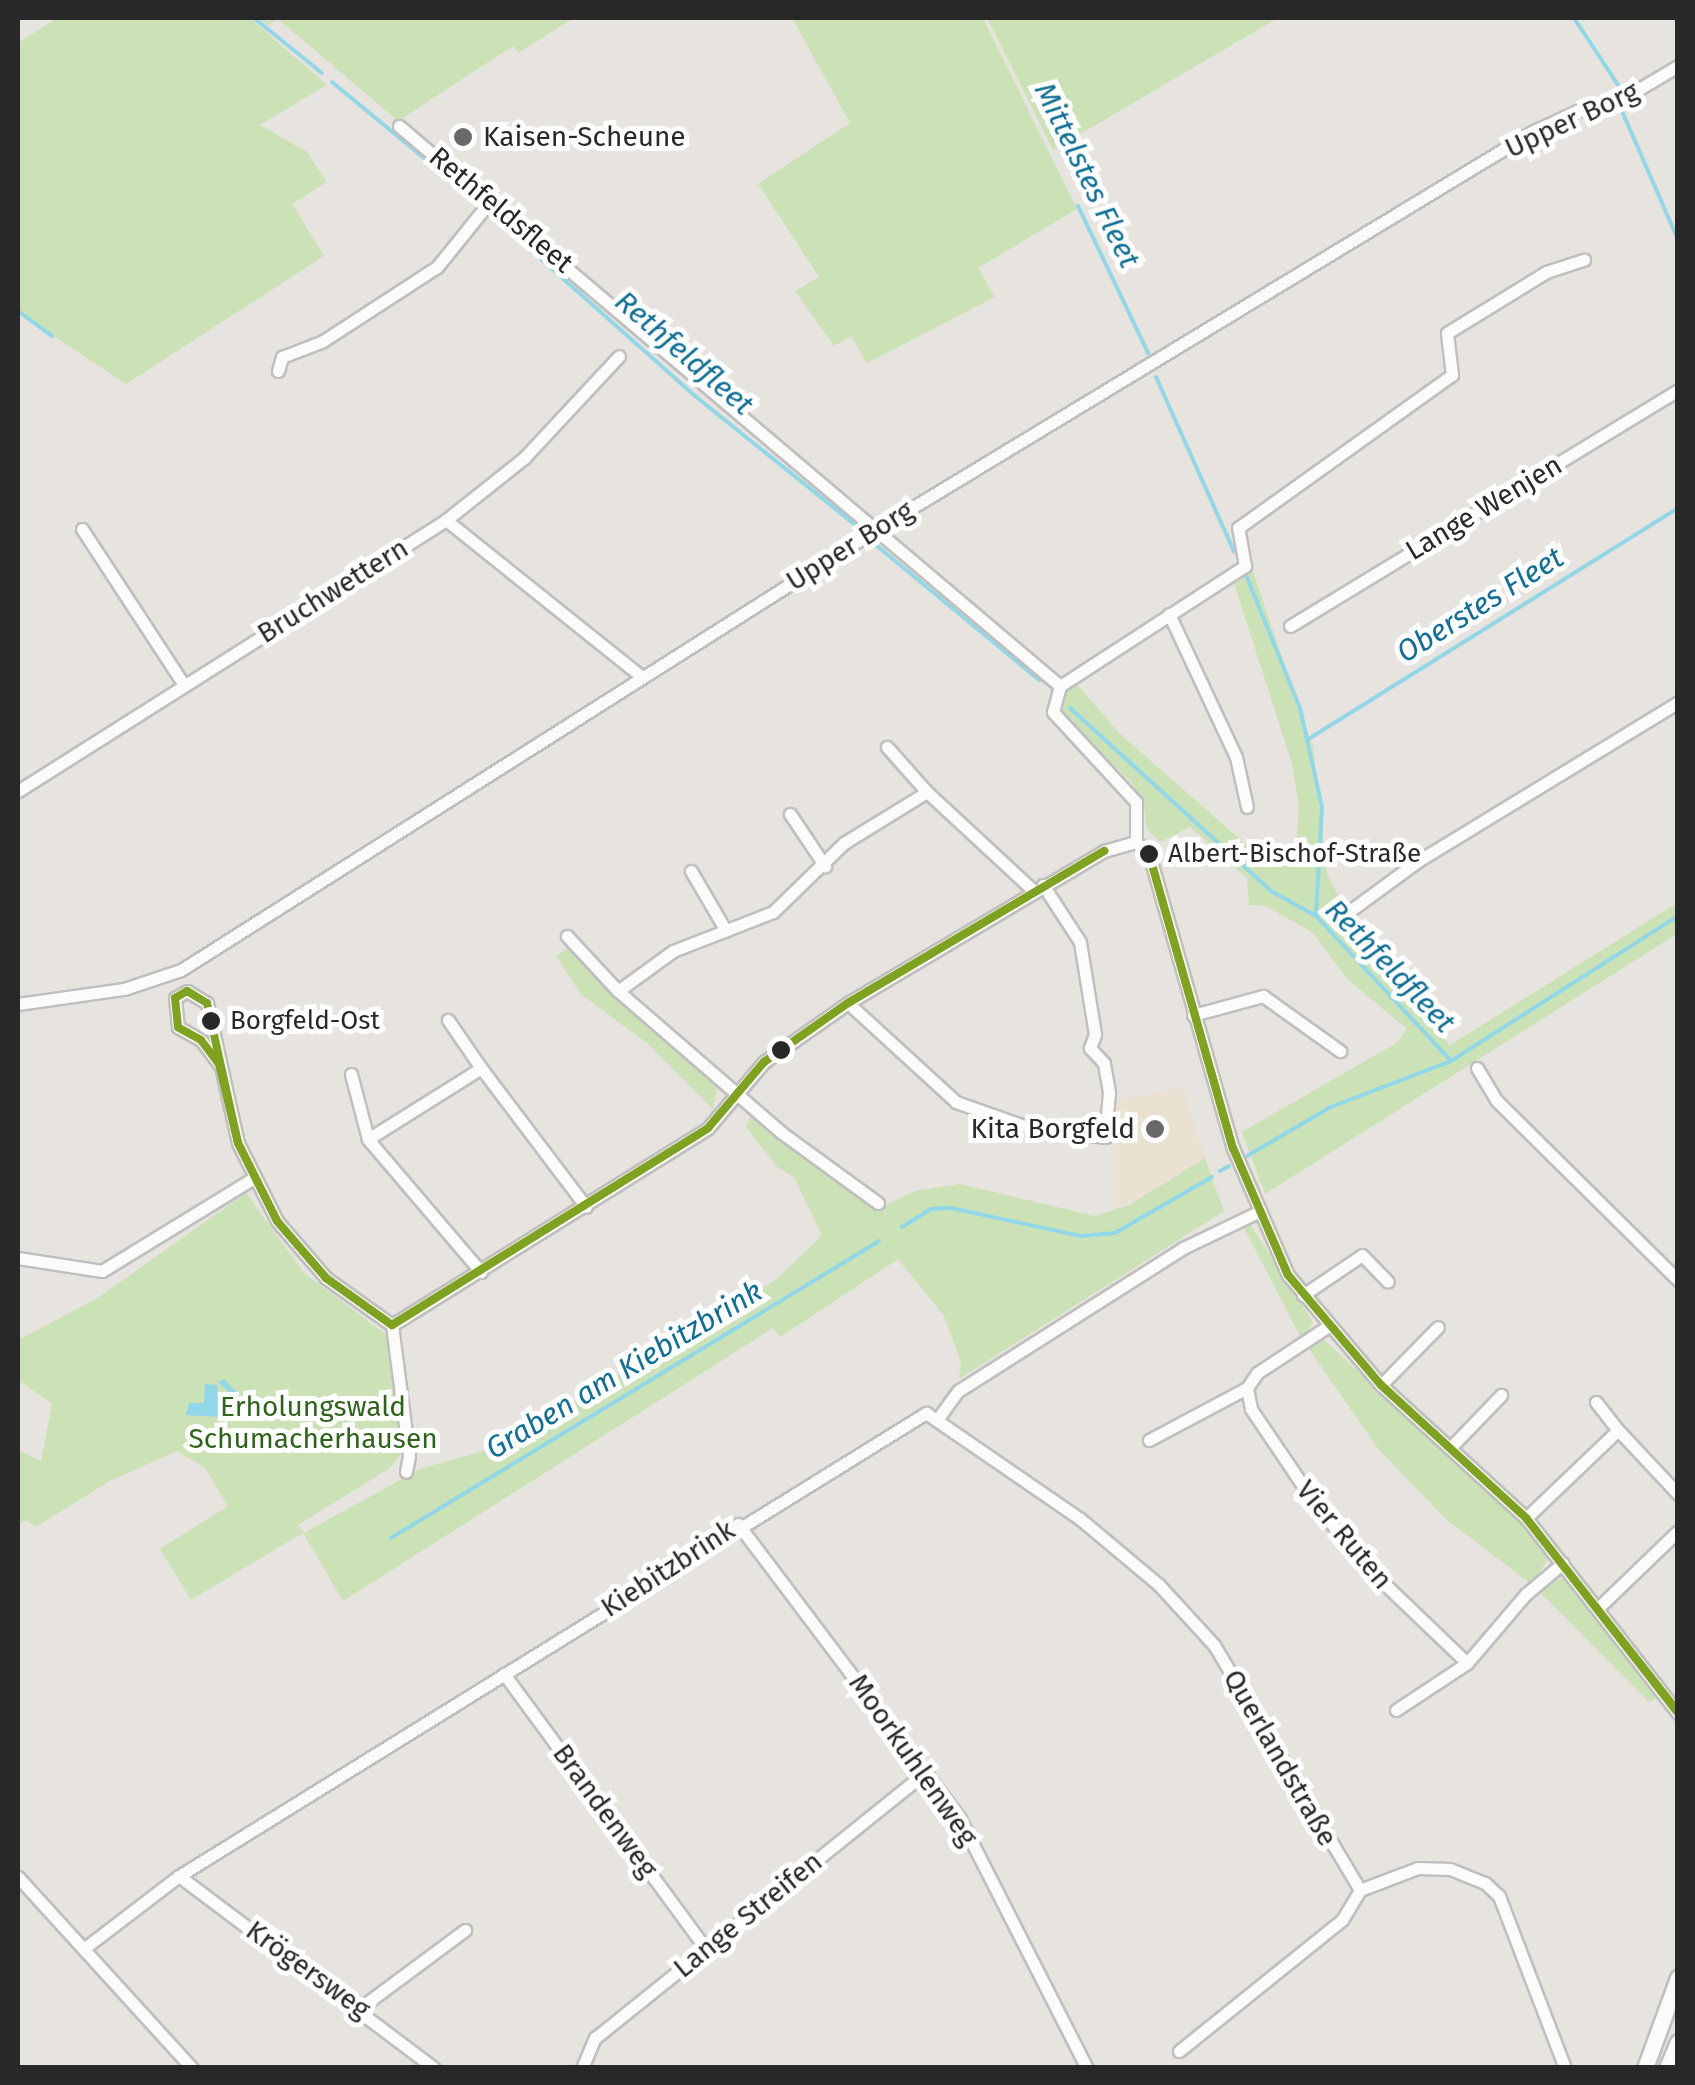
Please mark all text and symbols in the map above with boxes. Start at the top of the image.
street label: Upper Borg [1500,74,1644,166]
water label: Mittelstes Fleet [1027,76,1147,274]
place label: Kaisen-Scheune [483,120,686,154]
marker: Kaisen-Scheune [452,126,474,148]
street label: Rethfeldsfleet [422,140,580,280]
water label: Rethfeldfleet [608,283,760,423]
street label: Lange Wenjen [1400,448,1568,568]
street label: Upper Borg [780,494,920,598]
street label: Bruchwettern [251,531,415,651]
water label: Oberstes Fleet [1390,539,1570,671]
place label: Albert-Bischof-Straße [1168,838,1421,870]
marker: Albert-Bischof-Straße [1139,844,1159,864]
water label: Rethfeldfleet [1318,892,1462,1040]
place label: Borgfeld-Ost [230,1005,380,1037]
marker: Borgfeld-Ost [201,1011,221,1031]
unlabelled marker [771,1040,791,1060]
place label: Kita Borgfeld [971,1112,1135,1146]
marker: Kita Borgfeld [1144,1118,1166,1140]
water label: Graben am Kiebitzbrink [479,1273,769,1467]
park label: Erholungswald Schumacherhausen [188,1390,438,1456]
street label: Vier Ruten [1289,1474,1399,1596]
street label: Kiebitzbrink [595,1513,741,1625]
street label: Querlandstraße [1216,1664,1344,1852]
street label: Moorkuhlenweg [841,1668,985,1852]
street label: Brandenweg [545,1738,665,1884]
street label: Lange Streifen [667,1845,829,1985]
street label: Krögersweg [239,1914,377,2026]

